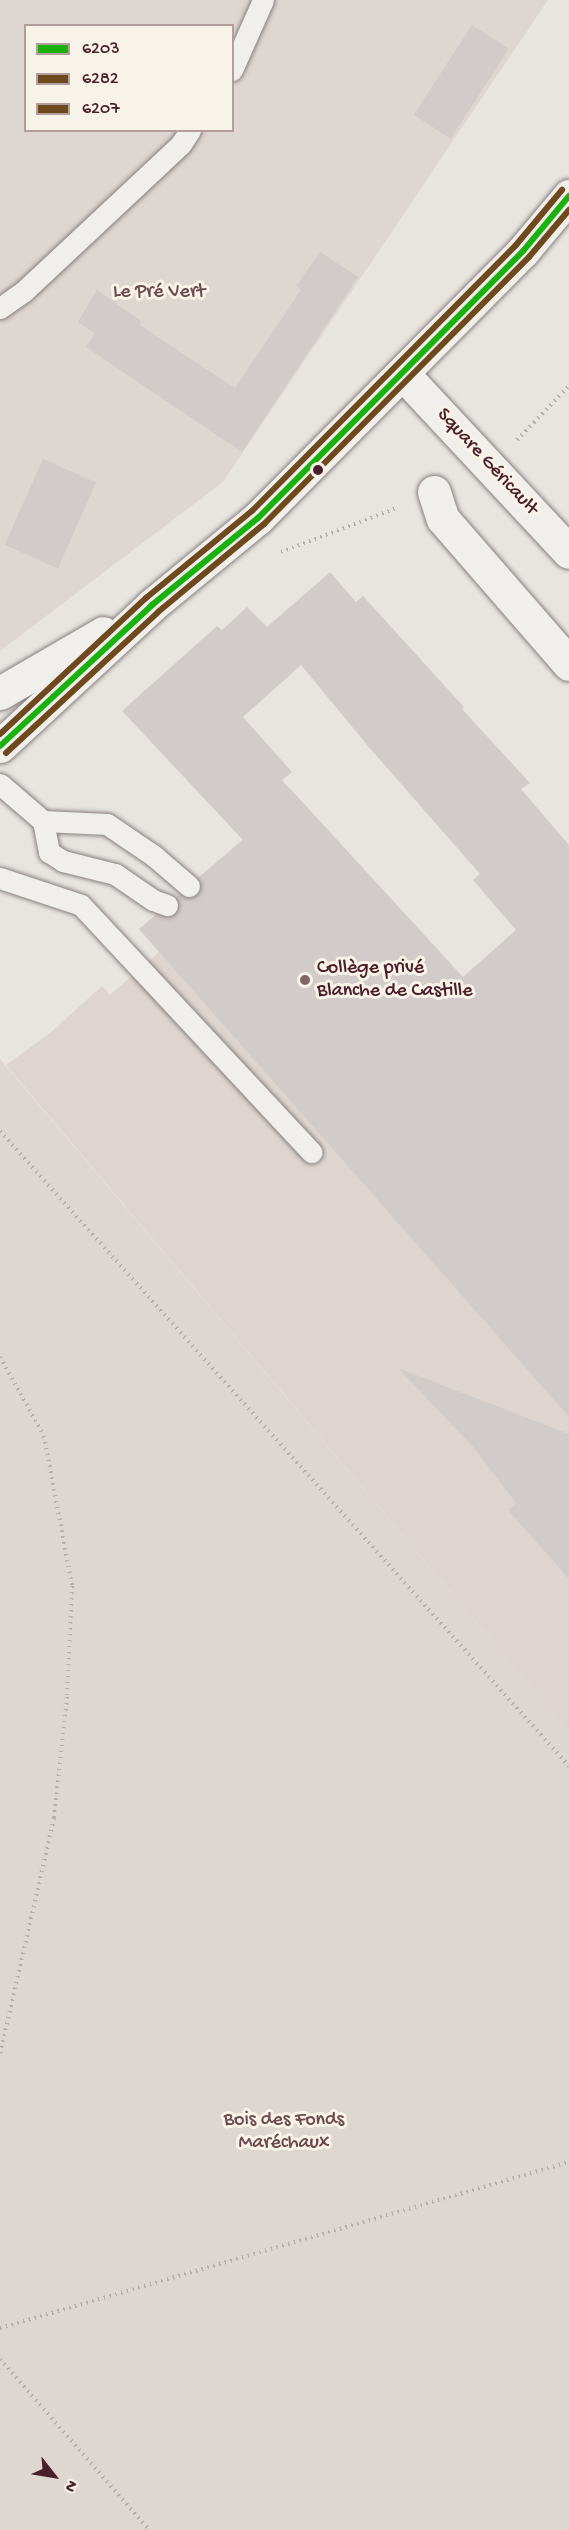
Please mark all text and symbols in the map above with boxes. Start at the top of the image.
legend [24,24,234,132]
text: 6203 [82,39,120,60]
text: 6282 [82,69,119,90]
text: 6207 [82,99,120,120]
park label: Le Pré Vert [113,280,205,304]
street label: Square Géricault [431,403,543,521]
unlabelled marker [312,464,324,476]
place label: Collège privé Blanche de Castille [317,957,473,1004]
marker: Collège privé Blanche de Castille [298,973,312,987]
park label: Bois des Fonds Maréchaux [224,2108,344,2155]
north arrow [24,2446,84,2506]
text: N [59,2476,81,2495]

